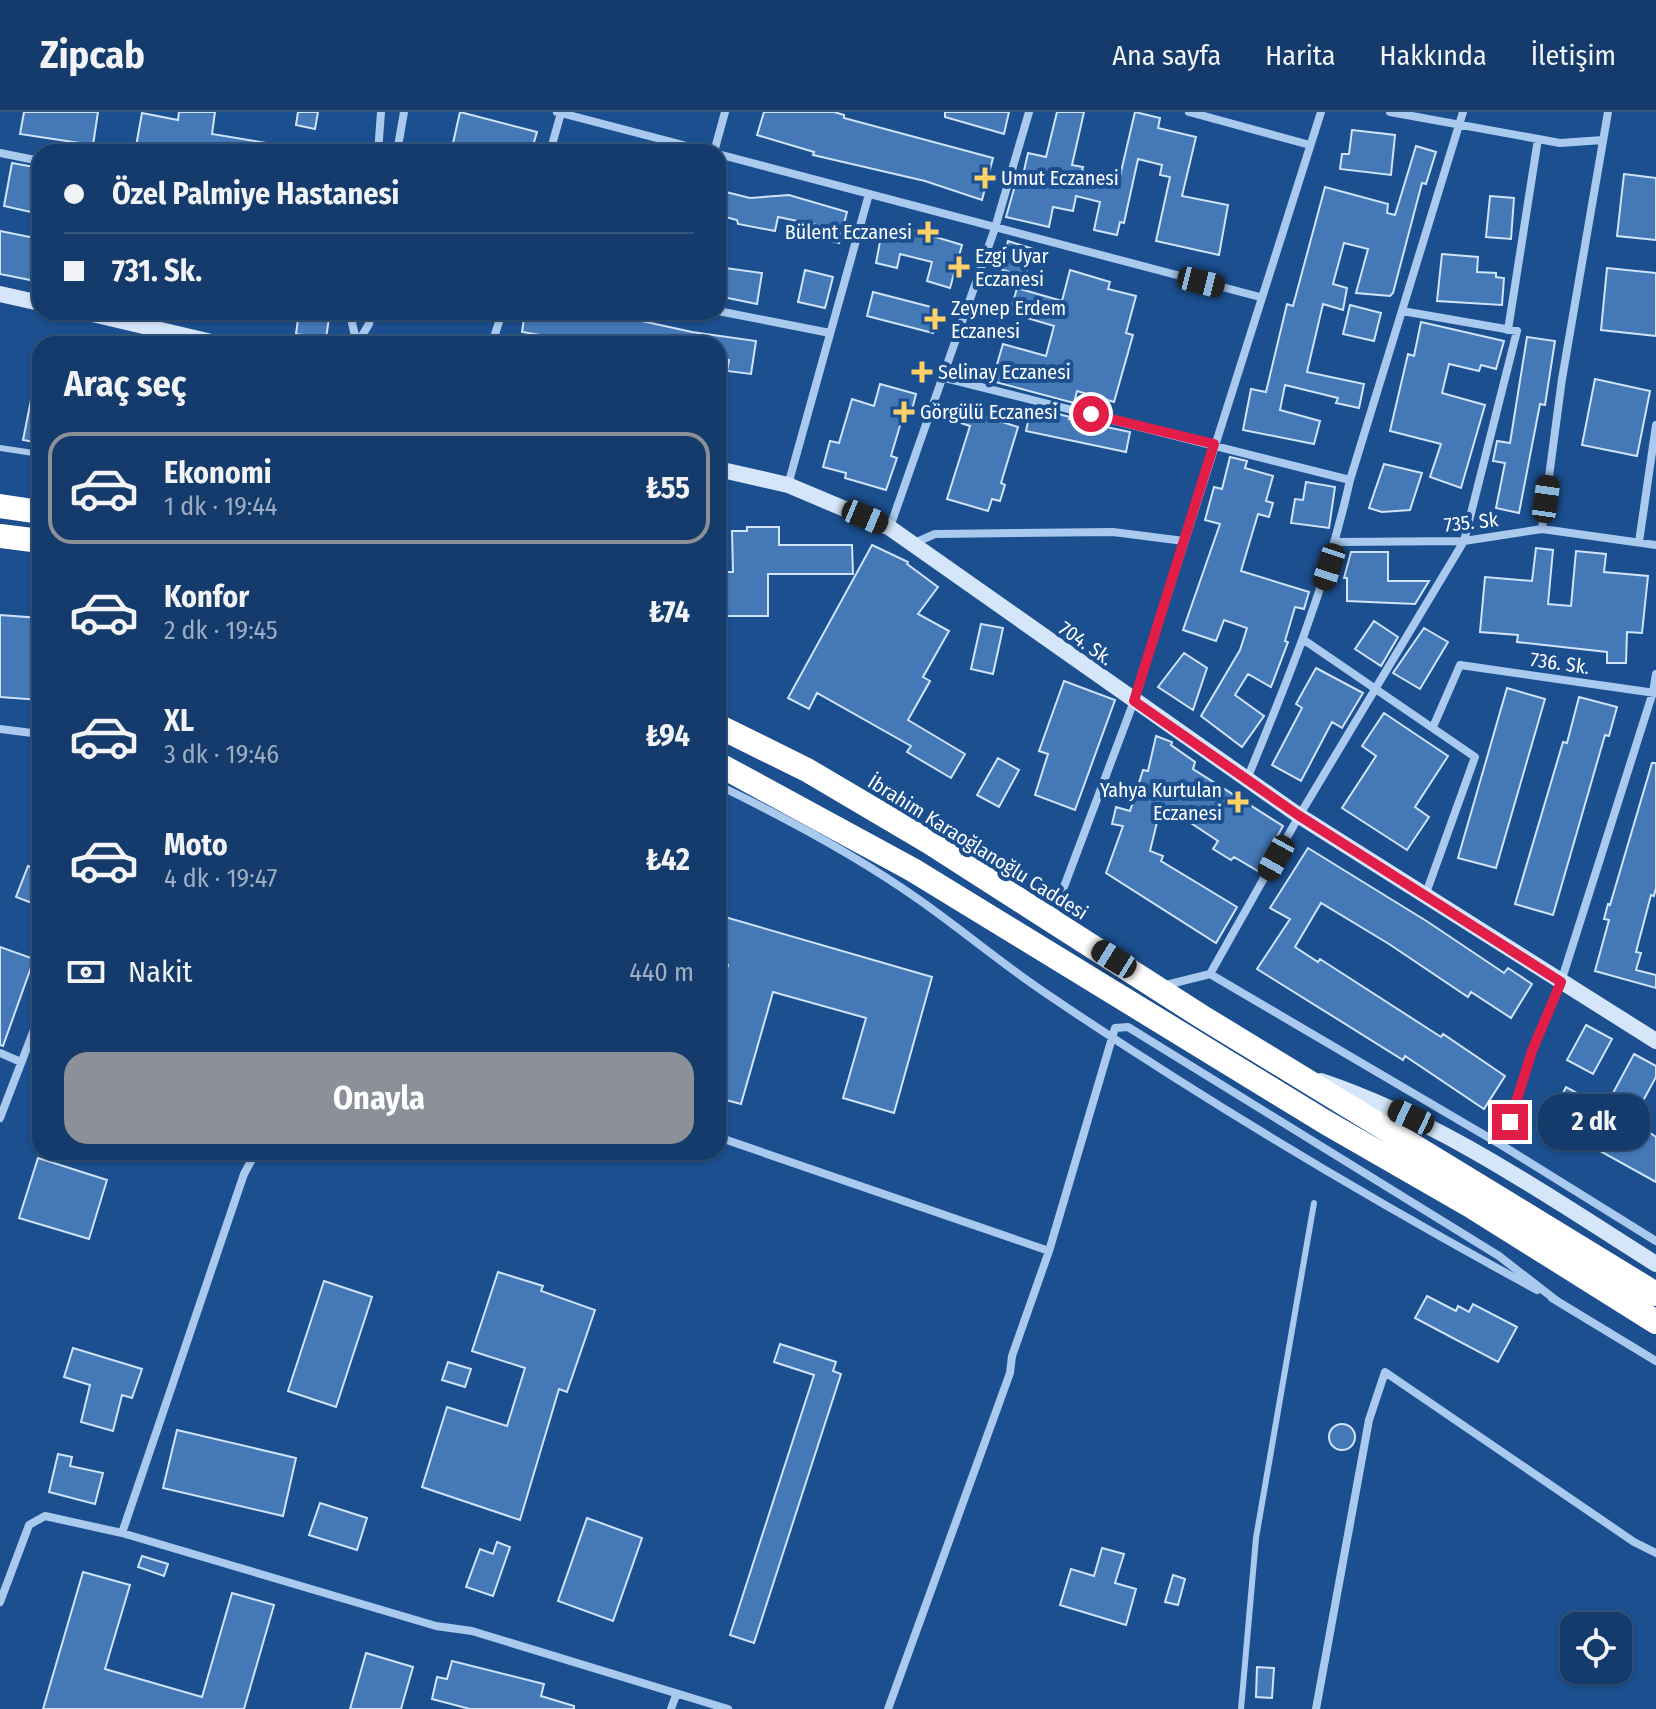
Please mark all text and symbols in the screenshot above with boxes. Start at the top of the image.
text: Zipcab [40,32,145,78]
text: Ana sayfa [1112,39,1221,72]
text: Harita [1265,39,1335,72]
text: Hakkında [1379,39,1487,72]
text: İletişim [1531,39,1616,72]
place label: Umut Eczanesi [1001,166,1119,190]
marker: Umut Eczanesi [976,169,994,187]
text: Özel Palmiye Hastanesi [112,176,399,212]
place label: Bülent Eczanesi [785,220,912,244]
marker: Bülent Eczanesi [919,223,937,241]
place label: Ezgi Uyar Eczanesi [975,244,1048,291]
text: 731. Sk. [112,253,202,289]
marker: Ezgi Uyar Eczanesi [950,258,968,276]
car [1175,265,1227,299]
place label: Zeynep Erdem Eczanesi [951,296,1066,343]
marker: Zeynep Erdem Eczanesi [926,310,944,328]
place label: Selinay Eczanesi [938,360,1071,384]
text: Araç seç [64,362,186,406]
marker: Selinay Eczanesi [913,363,931,381]
route start [1073,396,1109,432]
place label: Görgülü Eczanesi [920,400,1058,424]
marker: Görgülü Eczanesi [895,403,913,421]
icon: car [68,452,140,524]
text: Ekonomi [164,455,272,491]
text: ₺55 [646,470,690,506]
car [1531,474,1561,524]
text: 1 dk · 19:44 [164,491,277,522]
car [838,497,892,537]
street label: 735. Sk [1443,507,1500,537]
car [1310,540,1348,594]
icon: car [68,576,140,648]
text: Konfor [164,579,249,615]
text: ₺74 [648,594,690,630]
text: 2 dk · 19:45 [164,615,278,646]
street label: 704. Sk. [1054,616,1118,670]
street label: 736. Sk. [1529,647,1591,679]
icon: car [68,700,140,772]
text: XL [164,703,194,739]
text: ₺94 [645,718,690,754]
text: 3 dk · 19:46 [164,739,279,770]
street label: İbrahim Karaoğlanoğlu Caddesi [864,769,1092,925]
place label: Yahya Kurtulan Eczanesi [1100,778,1222,825]
marker: Yahya Kurtulan Eczanesi [1229,793,1247,811]
icon: car [68,824,140,896]
text: Moto [164,827,228,863]
car [1254,831,1298,885]
text: ₺42 [646,842,690,878]
text: 4 dk · 19:47 [164,863,277,894]
car [1087,936,1141,982]
icon: cash [64,950,108,994]
text: Nakit [128,954,192,990]
text: 440 m [629,957,694,988]
button: Onayla [64,1052,694,1144]
callout: 2 dk [1538,1094,1650,1150]
car [1384,1096,1438,1138]
route end [1492,1104,1528,1140]
text: 2 dk [1572,1106,1616,1137]
map controls [1560,1612,1632,1684]
button: locate [1560,1612,1632,1684]

